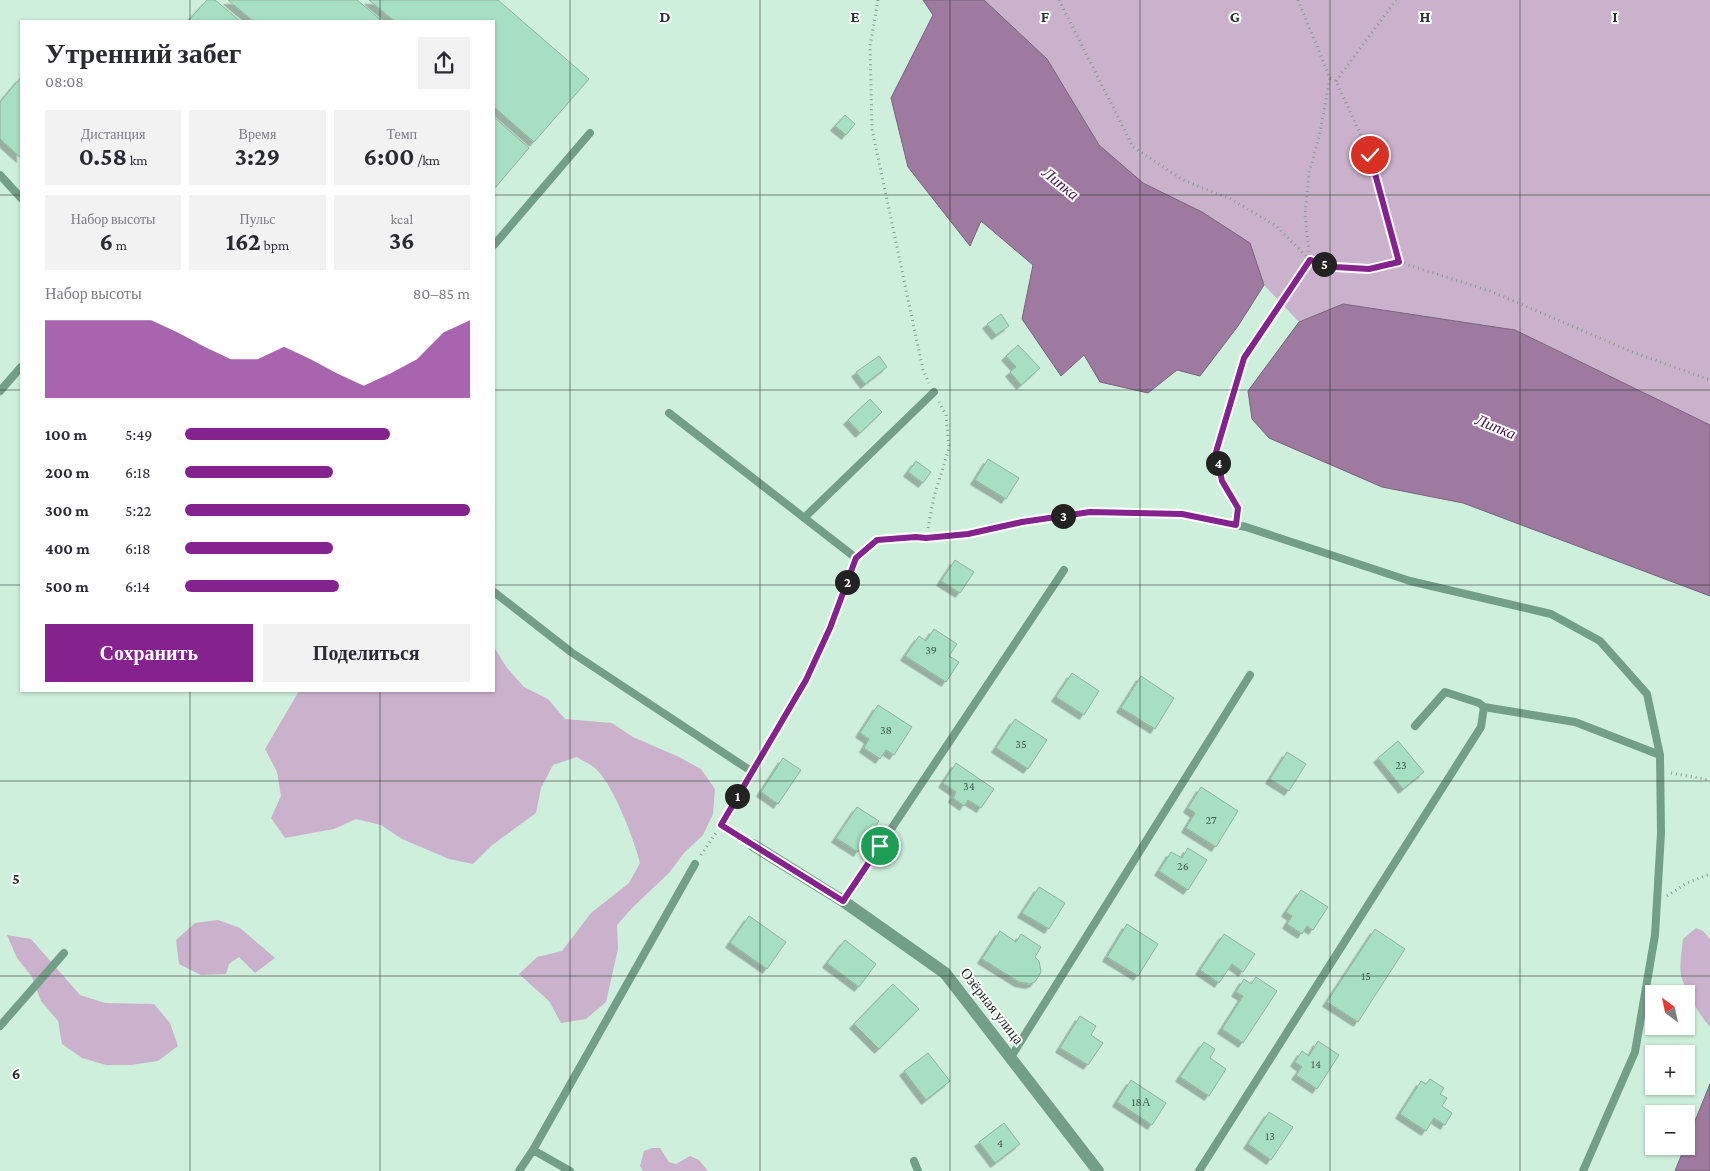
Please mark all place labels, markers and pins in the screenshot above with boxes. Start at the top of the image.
pin [1349,134,1391,176]
pin: 5 [1312,252,1336,276]
pin: 4 [1206,450,1230,476]
pin: 3 [1050,504,1076,528]
pin: 2 [834,570,860,594]
pin: 1 [724,784,750,808]
pin [859,825,901,867]

